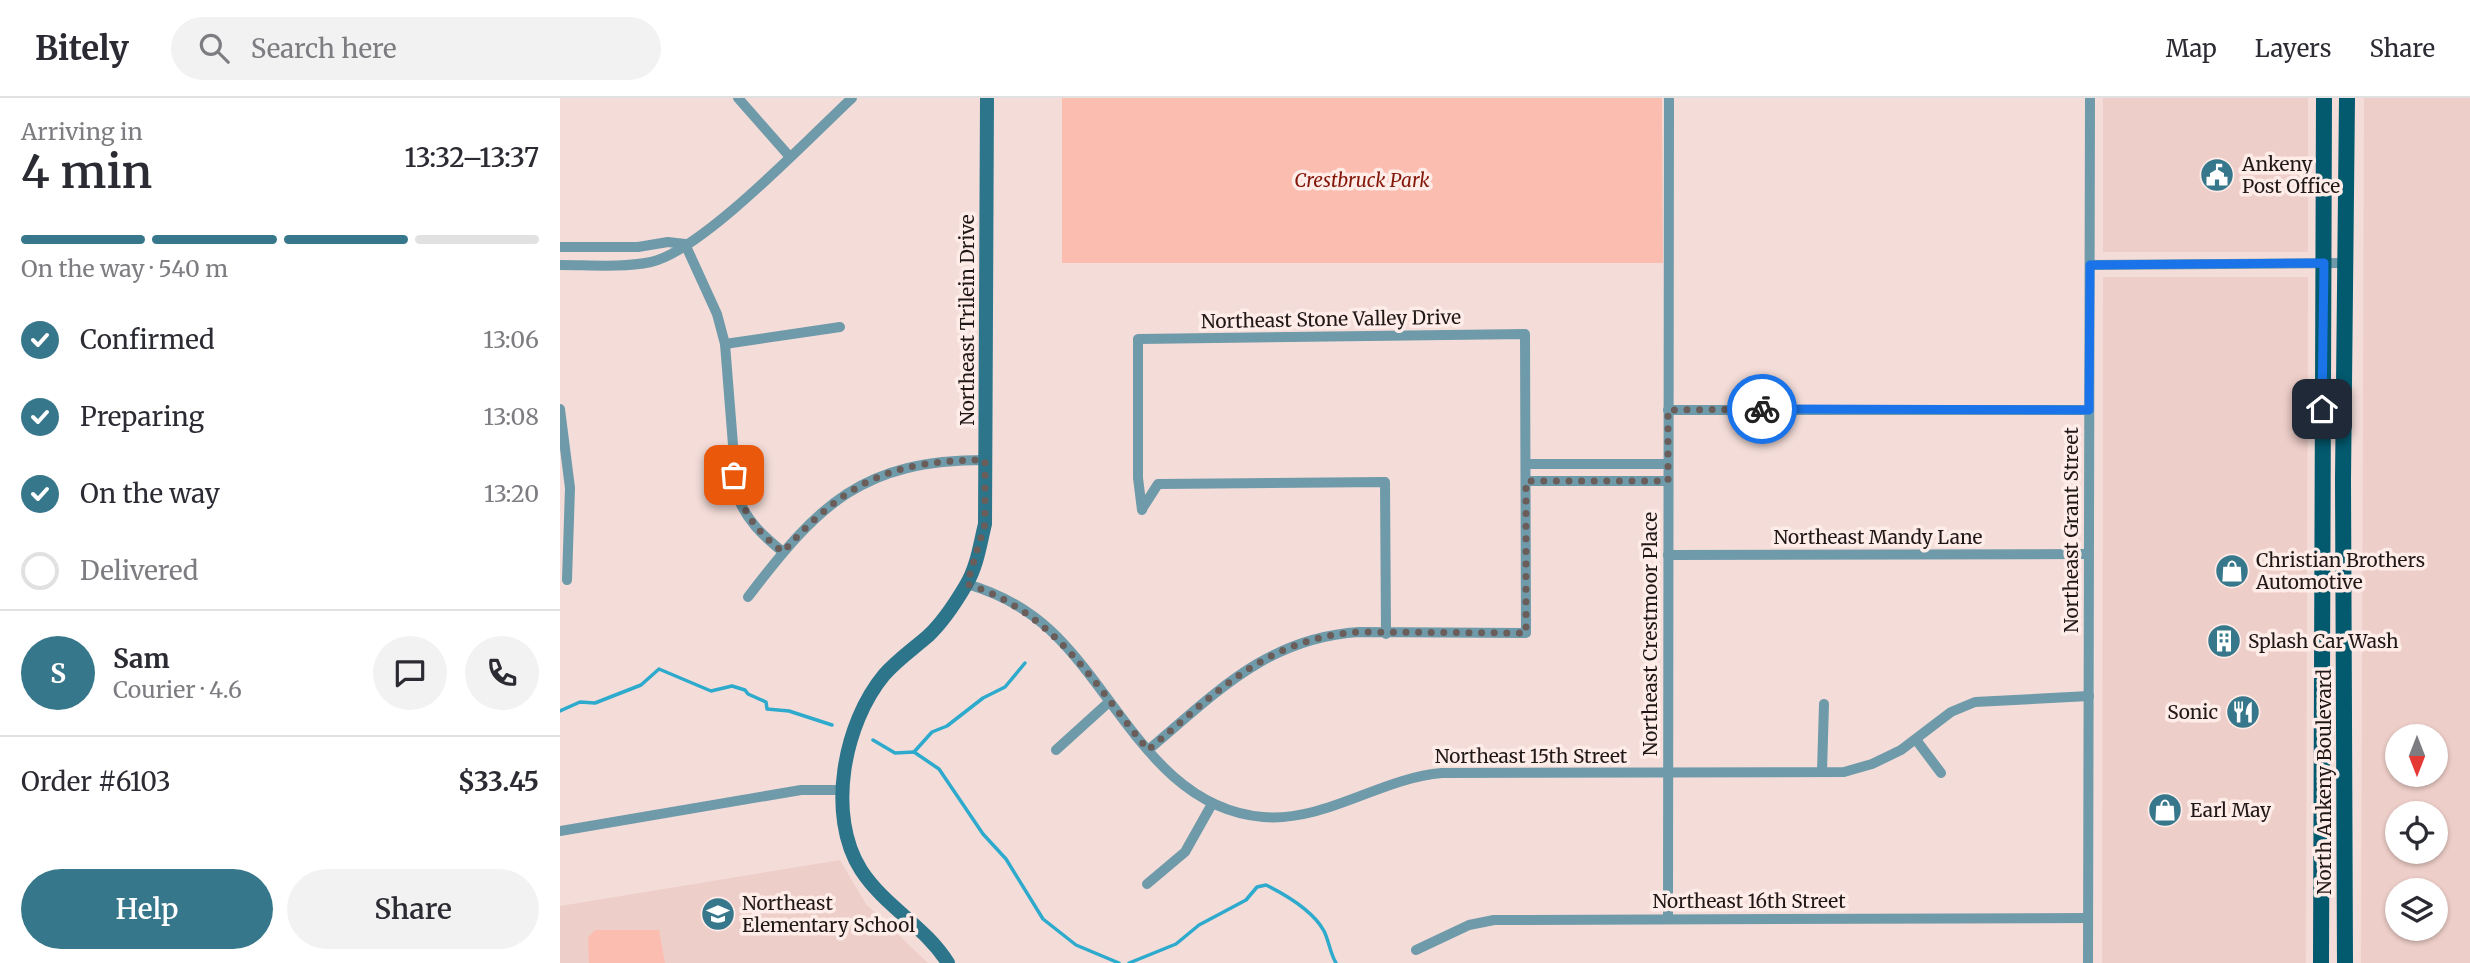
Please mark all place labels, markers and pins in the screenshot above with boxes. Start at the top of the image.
place label: Ankeny Post Office [2241,152,2340,198]
public building icon: Ankeny Post Office [2198,156,2236,194]
pin [2292,379,2352,439]
pin [704,445,764,505]
place label: Christian Brothers Automotive [2255,548,2425,594]
shop icon: Christian Brothers Automotive [2213,552,2251,590]
building icon: Splash Car Wash [2205,622,2243,660]
place label: Splash Car Wash [2248,629,2399,653]
restaurant icon: Sonic [2224,693,2262,731]
place label: Sonic [2167,700,2218,724]
shop icon: Earl May [2146,791,2184,829]
place label: Earl May [2190,798,2271,822]
place label: Northeast Elementary School [742,891,915,937]
school or university icon: Northeast Elementary School [699,895,737,933]

